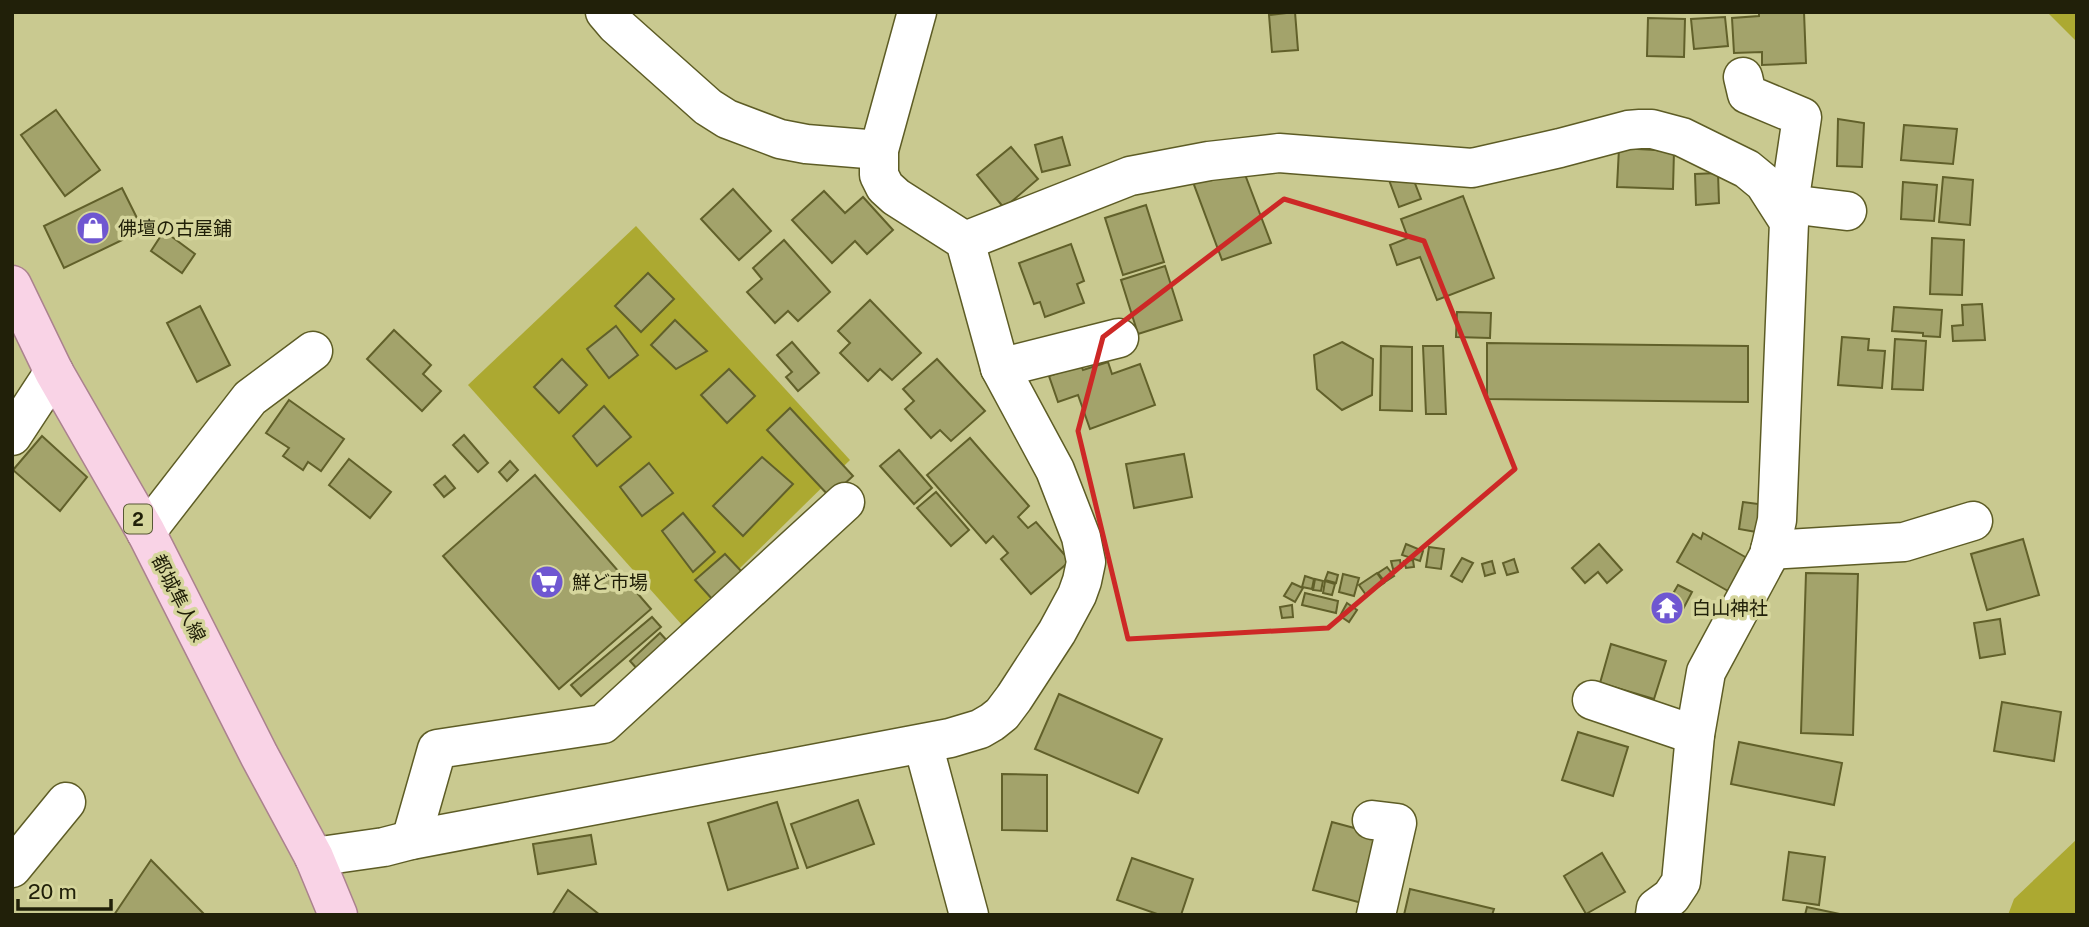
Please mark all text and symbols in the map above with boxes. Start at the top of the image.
shop icon: 佛壇の古屋鋪 [74,209,112,247]
place label: 佛壇の古屋鋪 [118,217,232,239]
road number: 2 [124,504,152,534]
street label: 都城隼人線 [148,551,210,645]
supermarket icon: 鮮ど市場 [528,563,566,601]
place label: 鮮ど市場 [572,571,648,593]
temple icon: 白山神社 [1648,589,1686,627]
place label: 白山神社 [1692,597,1768,619]
scale bar [18,867,110,911]
text: 20 m [28,879,77,904]

